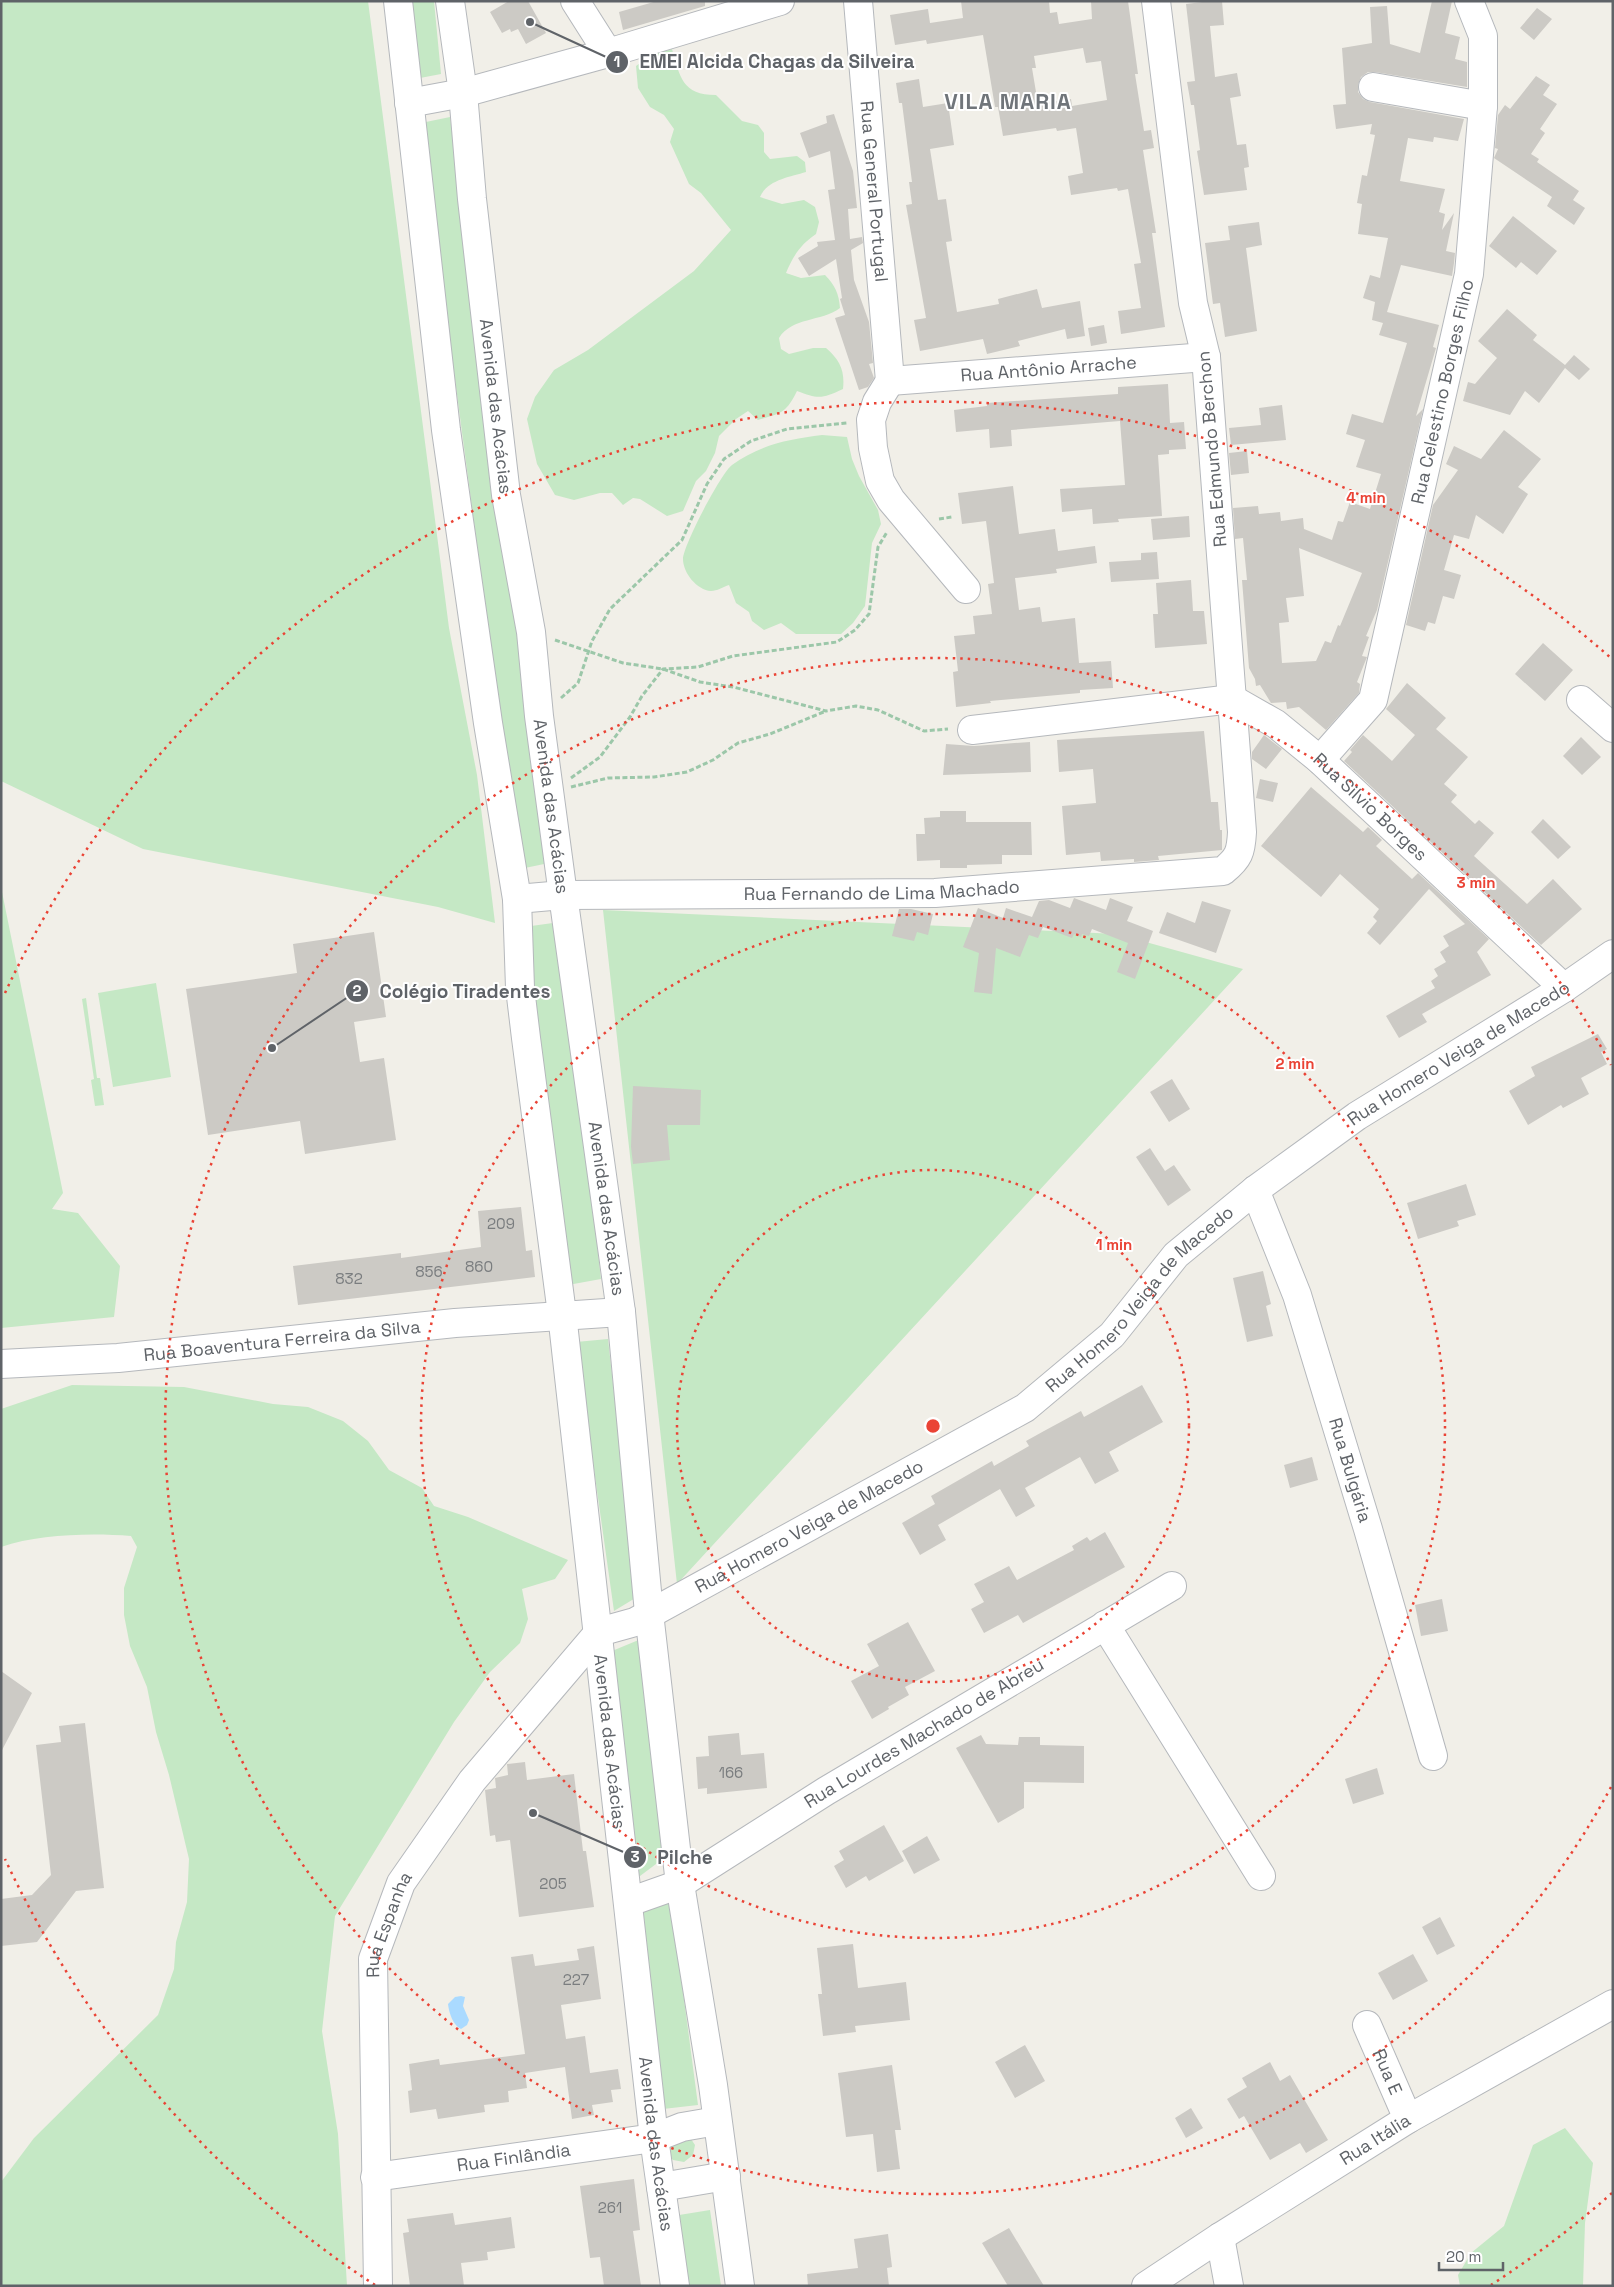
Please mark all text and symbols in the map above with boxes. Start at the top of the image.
callout: EMEI Alcida Chagas da Silveira [605,45,925,79]
text: EMEI Alcida Chagas da Silveira [639,49,915,74]
text: 1 [614,52,620,71]
district label: VILA MARIA [944,87,1072,115]
street label: Rua General Portugal [855,100,894,283]
street label: Rua Celestino Borges Filho [1405,277,1478,506]
street label: Avenida das Acácias [475,318,518,495]
street label: Rua Antônio Arrache [960,350,1137,387]
street label: Rua Edmundo Berchon [1191,350,1232,548]
text: 4 min [1346,488,1386,507]
street label: Avenida das Acácias [529,717,575,895]
street label: Rua Silvio Borges [1308,747,1433,866]
text: 3 min [1457,873,1495,892]
street label: Rua Fernando de Lima Machado [744,875,1021,905]
callout: Colégio Tiradentes [344,974,561,1008]
street label: Rua Homero Veiga de Macedo [1343,975,1574,1130]
text: Colégio Tiradentes [380,979,550,1004]
text: 2 [353,981,362,1000]
text: 2 min [1276,1054,1314,1073]
street label: Avenida das Acácias [584,1120,631,1297]
street label: Rua Homero Veiga de Macedo [1040,1200,1238,1397]
house number: 209 [487,1214,515,1233]
text: 1 min [1096,1235,1132,1254]
house number: 860 [465,1257,493,1276]
house number: 856 [415,1262,443,1281]
house number: 832 [335,1269,363,1288]
street label: Rua Boaventura Ferreira da Silva [142,1315,421,1366]
street label: Rua Bulgária [1324,1415,1377,1525]
centre of rings [924,1417,942,1435]
street label: Rua Homero Veiga de Macedo [691,1454,927,1598]
street label: Avenida das Acácias [589,1653,631,1830]
street label: Rua Lourdes Machado de Abreu [800,1653,1048,1813]
house number: 166 [719,1763,743,1782]
callout: Pilche [622,1840,723,1874]
text: Pilche [657,1845,713,1870]
text: 3 [630,1847,640,1866]
street label: Rua Espanha [361,1867,417,1978]
house number: 205 [539,1874,567,1893]
house number: 227 [563,1970,589,1989]
street label: Rua E [1368,2045,1408,2098]
street label: Avenida das Acácias [634,2055,679,2233]
street label: Rua Itália [1335,2108,1415,2170]
street label: Rua Finlândia [455,2138,572,2176]
house number: 261 [598,2198,622,2217]
scale bar [1439,2240,1503,2272]
text: 20 m [1446,2247,1481,2266]

